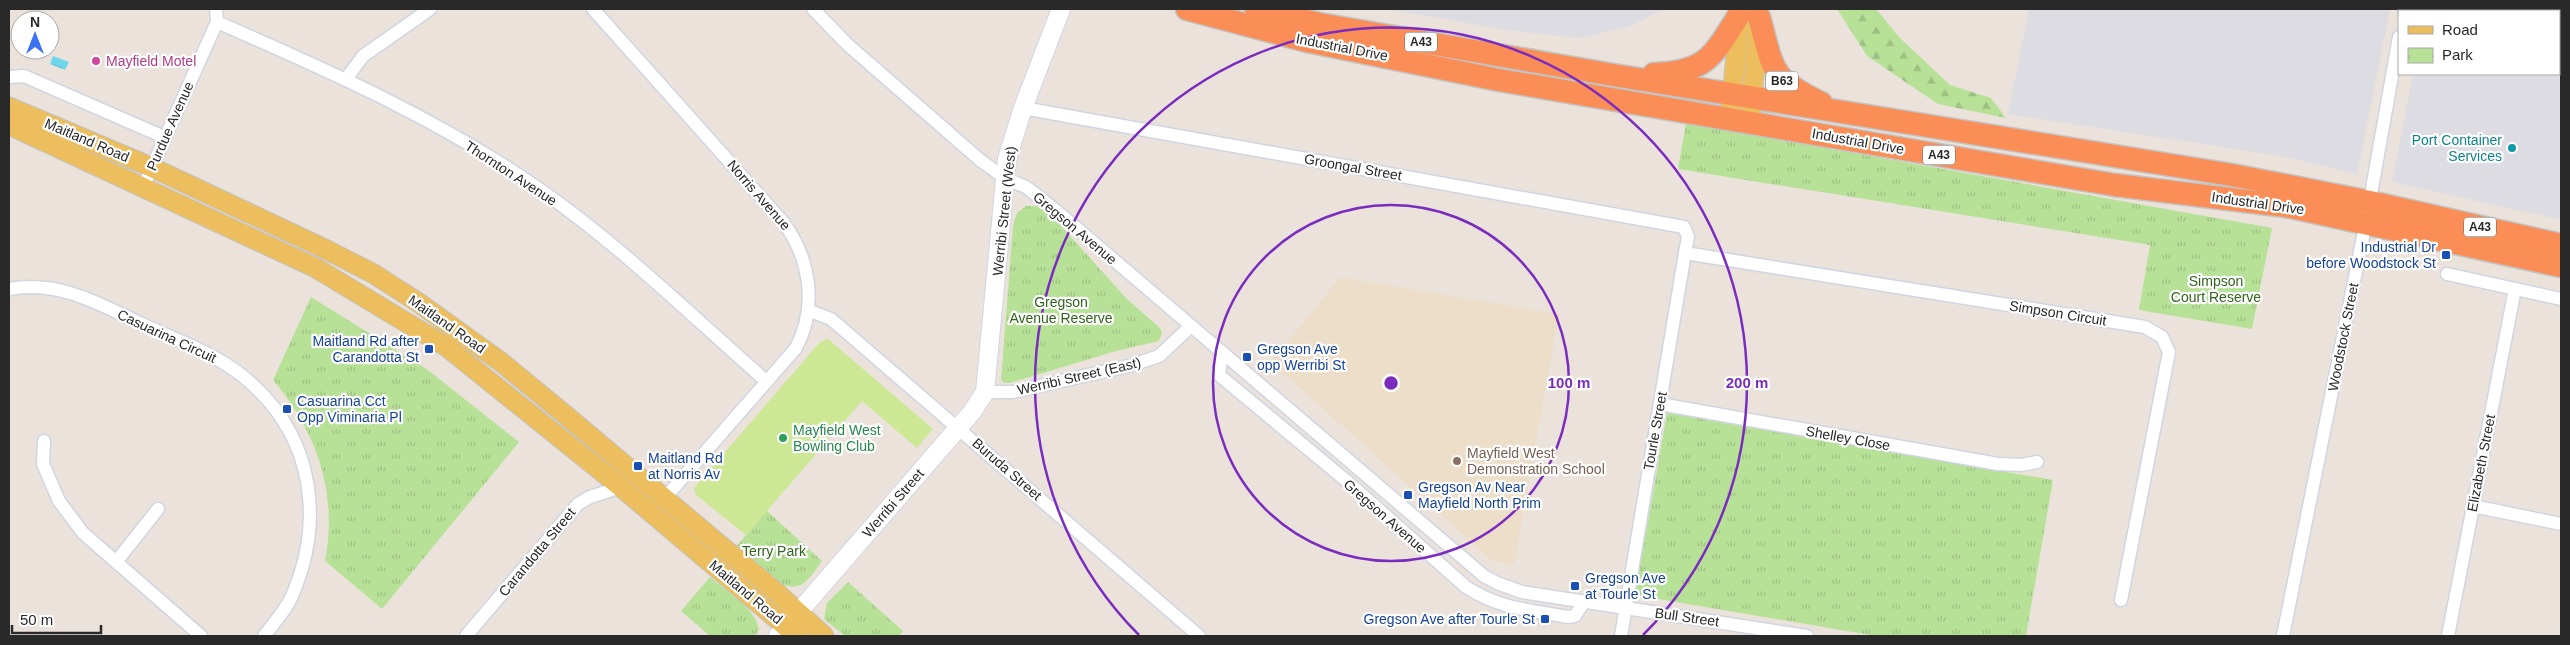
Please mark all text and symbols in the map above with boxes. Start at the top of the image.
north arrow [10,10,60,60]
legend [2398,10,2560,75]
text: N [30,14,40,30]
text: Road [2442,21,2478,38]
street label: Industrial Drive [1295,30,1390,64]
road number: A43 [1405,32,1437,52]
text: Park [2442,46,2473,63]
place label: Mayfield Motel [106,53,196,69]
marker: Mayfield Motel [90,55,102,67]
road number: B63 [1766,72,1798,90]
street label: Purdue Avenue [143,79,197,173]
street label: Maitland Road [42,115,132,165]
street label: Industrial Drive [1811,125,1906,157]
place label: Port Container Services [2412,132,2502,164]
street label: Thornton Avenue [462,137,560,209]
marker: Port Container Services [2506,142,2518,154]
street label: Werribi Street (West) [989,145,1019,277]
road number: A43 [1923,146,1955,164]
street label: Groongal Street [1303,151,1403,183]
street label: Norris Avenue [724,157,794,233]
street label: Gregson Avenue [1030,188,1120,268]
street label: Industrial Drive [2211,189,2306,217]
road number: A43 [2464,218,2496,236]
place label: Industrial Dr before Woodstock St [2306,239,2436,271]
marker: Industrial Dr before Woodstock St [2440,249,2452,261]
park label: Simpson Court Reserve [2171,273,2261,305]
street label: Woodstock Street [2325,281,2361,393]
street label: Maitland Road [405,292,489,356]
park label: Gregson Avenue Reserve [1009,294,1113,326]
street label: Simpson Circuit [2008,297,2108,329]
street label: Casuarina Circuit [115,306,219,366]
place label: Maitland Rd after Carandotta St [312,333,419,365]
place label: Gregson Ave opp Werribi St [1257,341,1346,373]
marker: Maitland Rd after Carandotta St [423,343,435,355]
marker: Gregson Ave opp Werribi St [1241,351,1253,363]
street label: Werribi Street (East) [1016,354,1142,398]
centre of rings [1382,374,1400,392]
text: 100 m [1548,374,1590,391]
text: 200 m [1726,374,1768,391]
street label: Tourle Street [1640,390,1670,471]
place label: Casuarina Cct Opp Viminaria Pl [297,393,402,425]
marker: Casuarina Cct Opp Viminaria Pl [281,403,293,415]
street label: Elizabeth Street [2464,413,2498,513]
place label: Mayfield West Bowling Club [793,422,881,454]
street label: Shelley Close [1804,423,1892,453]
marker: Mayfield West Bowling Club [777,432,789,444]
street label: Buruda Street [969,435,1045,503]
place label: Mayfield West Demonstration School [1467,445,1605,477]
place label: Maitland Rd at Norris Av [648,450,723,482]
marker: Mayfield West Demonstration School [1451,455,1463,467]
marker: Maitland Rd at Norris Av [632,460,644,472]
street label: Werribi Street [859,465,927,540]
street label: Gregson Avenue [1340,476,1430,556]
place label: Gregson Av Near Mayfield North Prim [1418,479,1541,511]
marker: Gregson Av Near Mayfield North Prim [1402,489,1414,501]
street label: Carandotta Street [495,504,579,599]
park label: Terry Park [742,543,807,559]
street label: Maitland Road [706,557,786,627]
place label: Gregson Ave at Tourle St [1585,570,1666,602]
marker: Gregson Ave at Tourle St [1569,580,1581,592]
scale bar [12,602,101,634]
street label: Bull Street [1654,605,1720,629]
text: 50 m [20,611,53,628]
place label: Gregson Ave after Tourle St [1364,611,1535,627]
marker: Gregson Ave after Tourle St [1539,613,1551,625]

